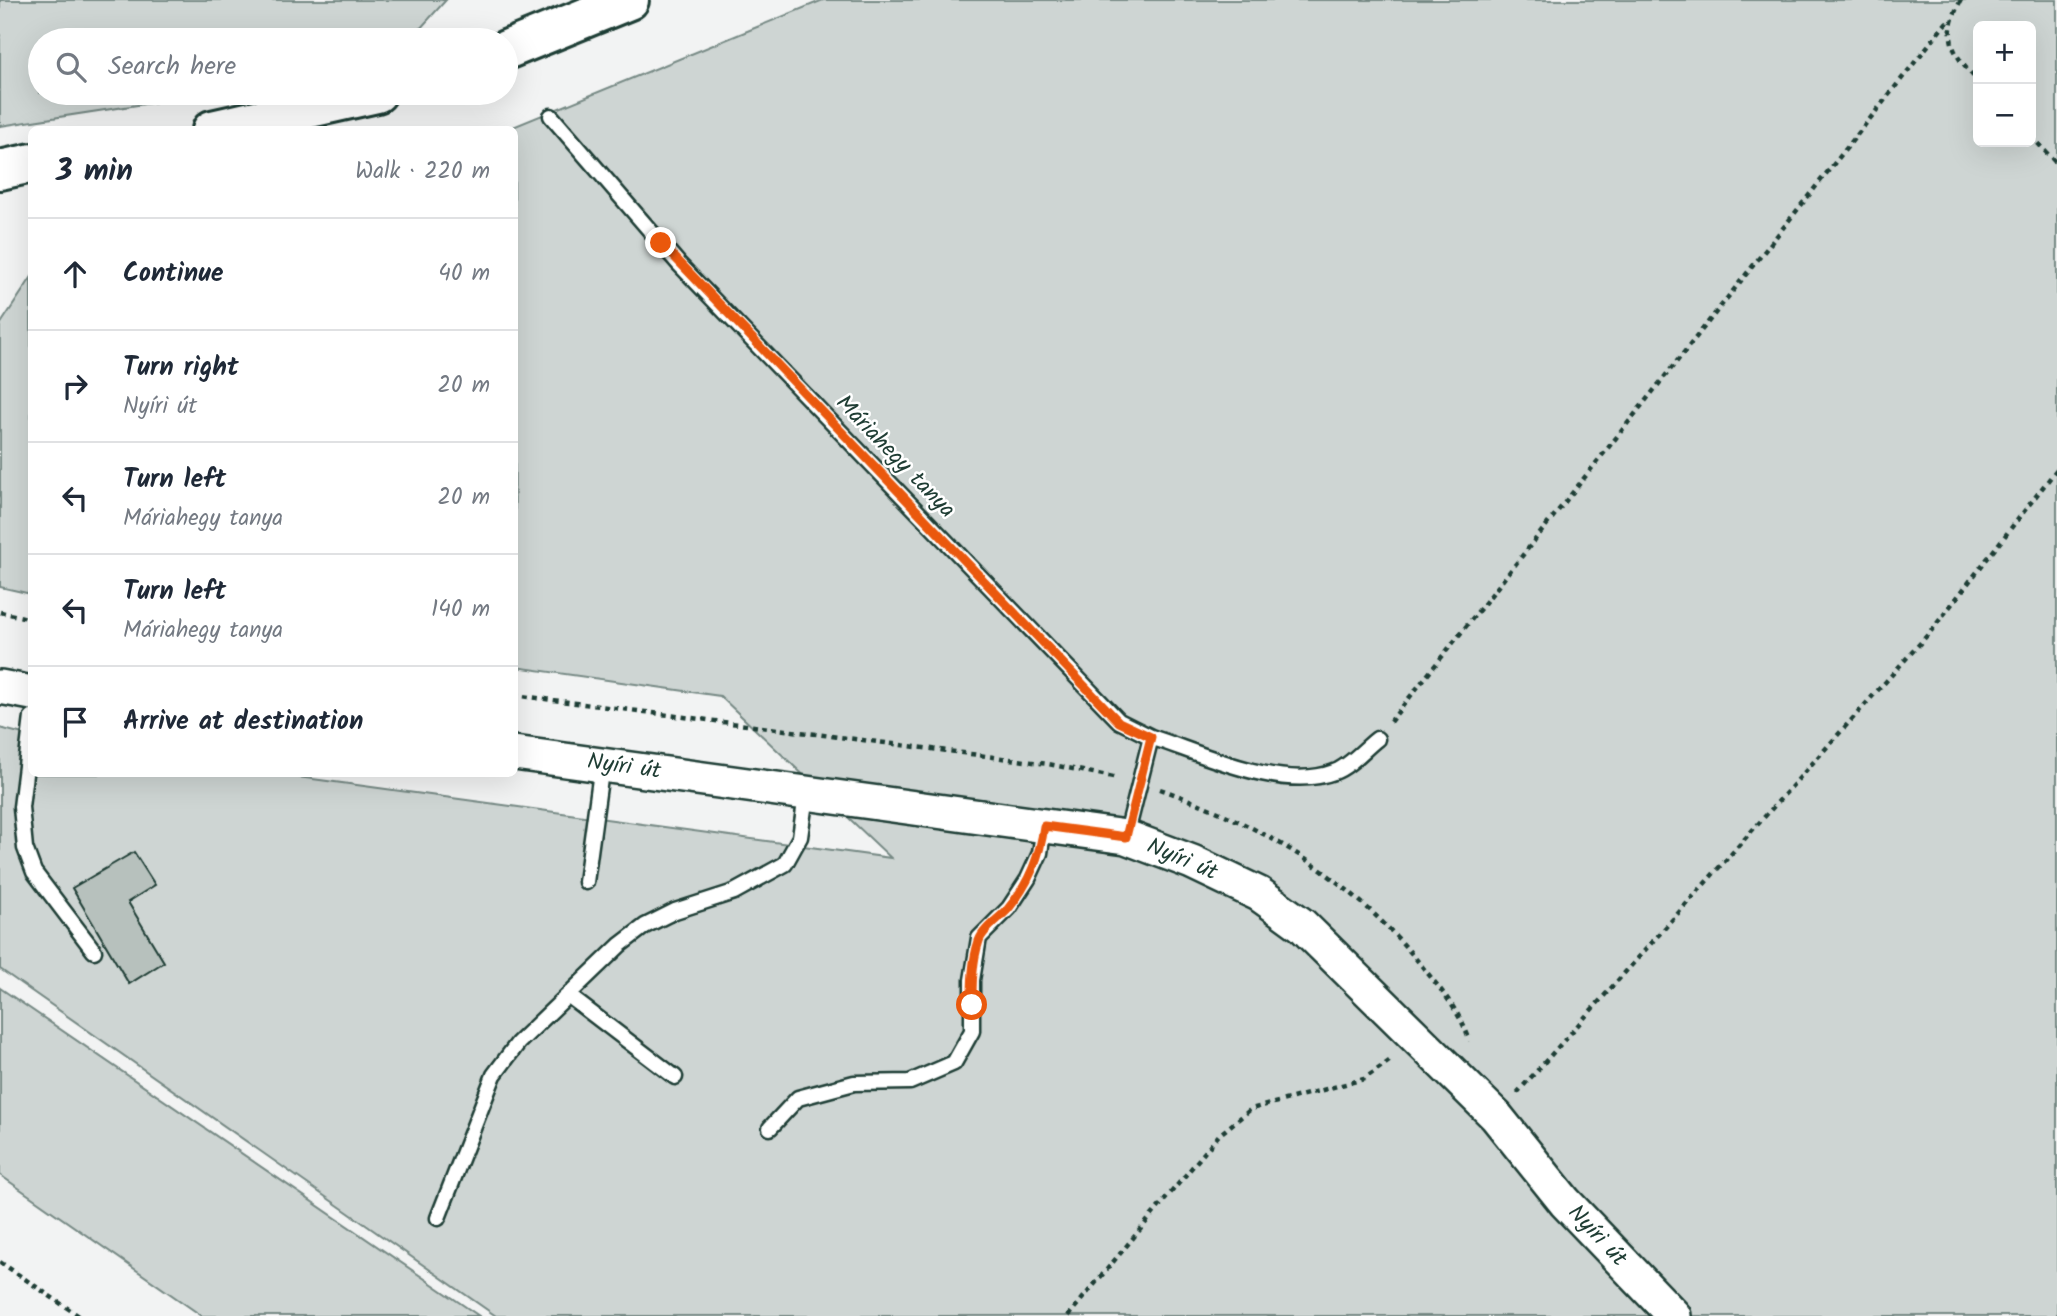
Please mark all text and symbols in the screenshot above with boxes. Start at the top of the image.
map controls [1973,21,2036,147]
button: + [1973,21,2036,84]
search box [28,28,518,105]
text: Search here [108,46,236,88]
icon: search [52,48,90,86]
button: − [1973,84,2036,147]
text: 3 min [56,148,133,196]
text: Walk · 220 m [355,154,490,190]
route end [645,227,676,258]
text: Continue [123,253,224,295]
icon: ahead [56,255,94,293]
text: 40 m [438,256,490,292]
text: Turn right [123,347,239,389]
icon: right [56,367,94,405]
text: 20 m [438,368,490,404]
street label: Máriahegy tanya [826,387,964,527]
text: Nyíri út [123,389,197,425]
text: Turn left [123,459,226,501]
icon: left [56,479,94,517]
text: 20 m [438,480,490,516]
text: Máriahegy tanya [123,501,283,537]
text: Turn left [123,571,226,613]
icon: left [56,591,94,629]
text: 140 m [431,592,490,628]
text: Máriahegy tanya [123,613,283,649]
text: Arrive at destination [123,701,363,743]
icon: arrive [56,703,94,741]
street label: Nyíri út [585,744,664,790]
street label: Nyíri út [1141,829,1224,891]
route start [956,989,987,1020]
street label: Nyíri út [1559,1197,1636,1276]

